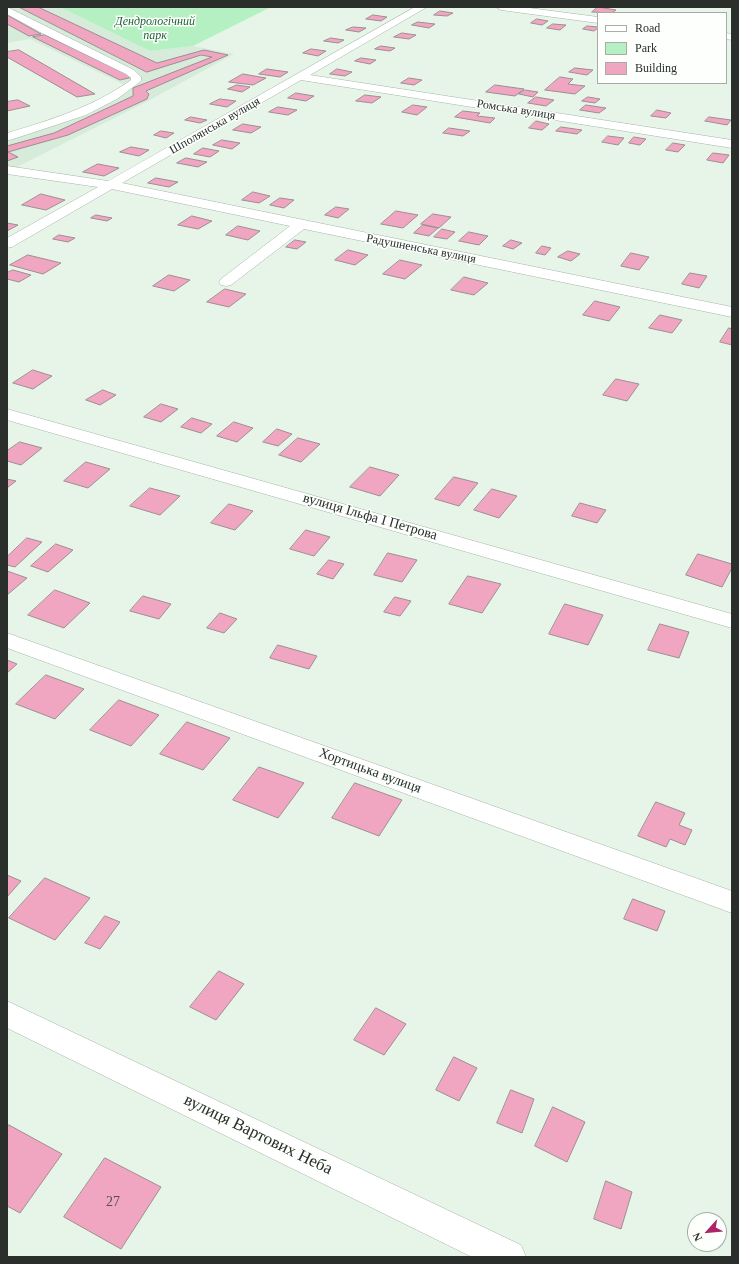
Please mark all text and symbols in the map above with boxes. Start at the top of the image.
legend [597,12,727,84]
park label: Дендрологічний парк [115,15,195,43]
text: Road [635,21,660,35]
text: Park [635,41,657,55]
text: Building [635,61,677,75]
street label: Шполянська вулиця [167,94,263,158]
street label: Ромська вулиця [476,97,556,123]
street label: Радушненська вулиця [365,231,477,267]
street label: вулиця Ільфа І Петрова [301,490,439,544]
street label: Хортицька вулиця [316,745,424,797]
street label: вулиця Вартових Неба [180,1090,336,1180]
house number: 27 [106,1194,120,1210]
north arrow [687,1212,727,1252]
text: N [690,1231,704,1243]

